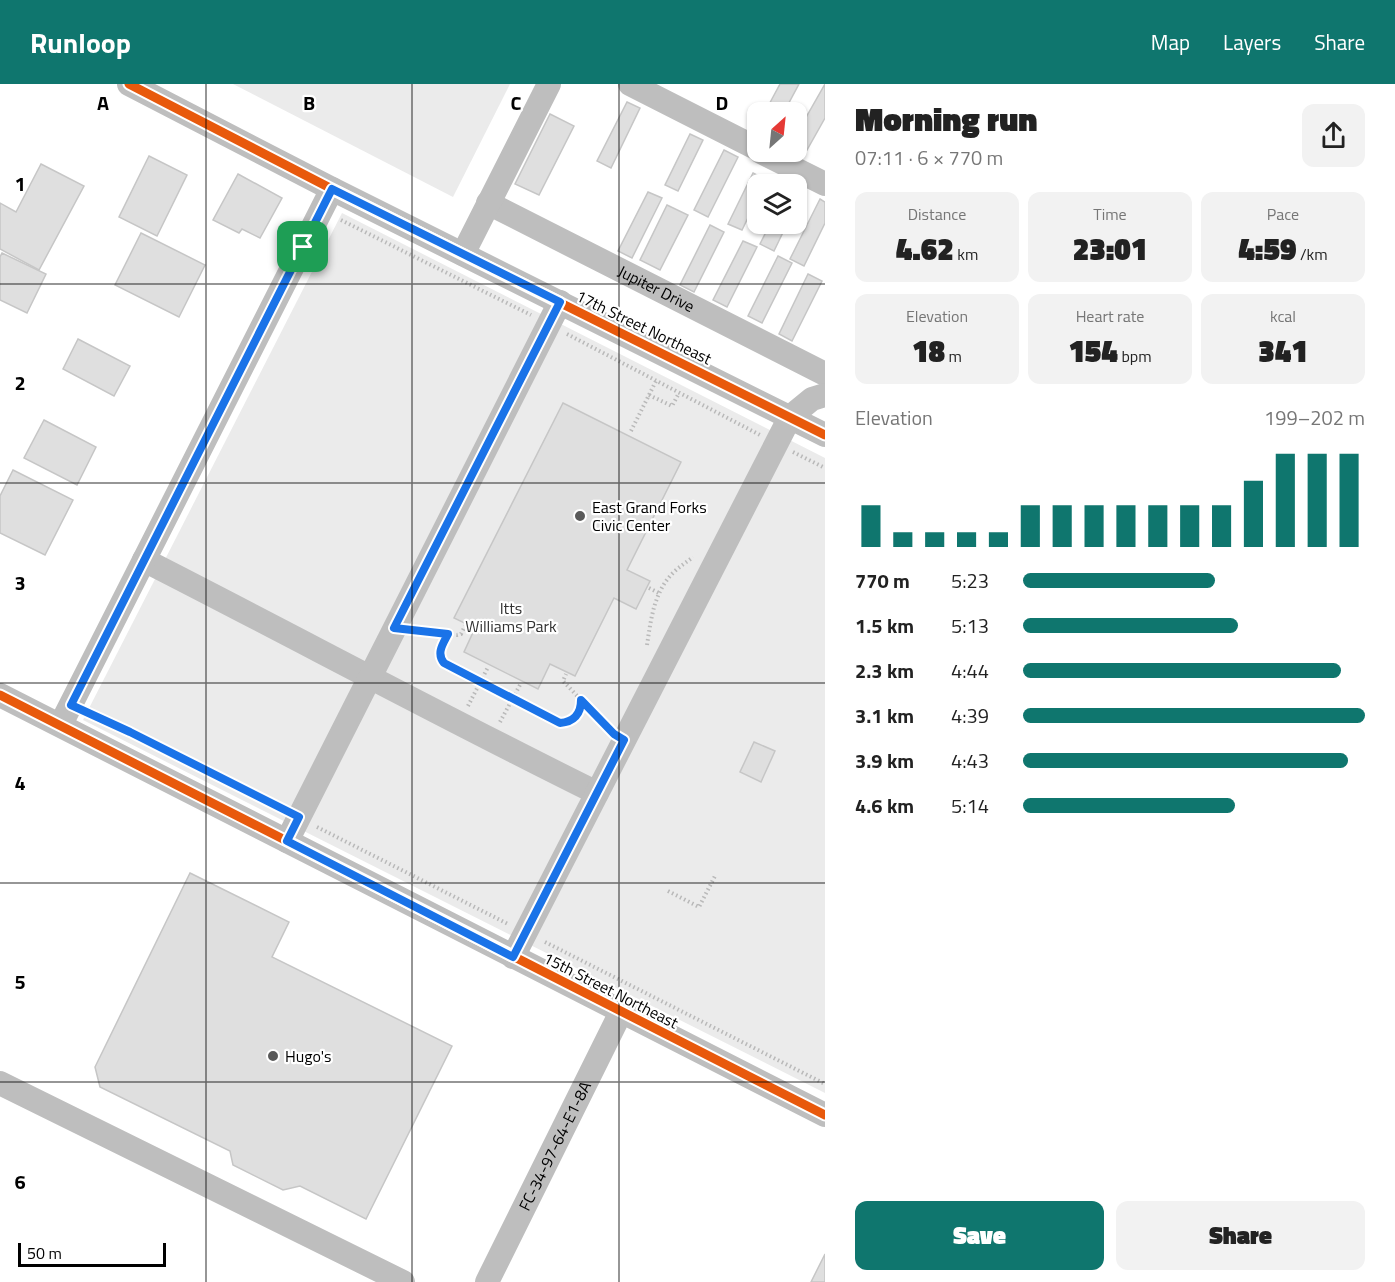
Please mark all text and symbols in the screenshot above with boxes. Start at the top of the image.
text: Runloop [30,21,131,64]
text: Map [1151,26,1190,58]
text: Layers [1223,26,1281,58]
text: Share [1314,26,1365,58]
text: A [97,87,109,118]
text: B [303,87,315,118]
text: C [511,87,522,118]
text: D [716,87,728,118]
text: Morning run [855,94,1037,144]
north arrow [747,102,807,162]
map controls [747,102,807,234]
button: share [1302,104,1365,167]
text: 07:11 · 6 × 770 m [855,142,1003,173]
text: 1 [14,168,26,199]
button: layers [747,174,807,234]
text: Distance [908,202,966,226]
text: Time [1093,202,1127,226]
text: Pace [1267,202,1299,226]
pin [277,221,328,272]
text: 4.62 [896,226,954,272]
text: 23:01 [1073,226,1147,272]
text: 4:59 [1238,226,1296,272]
icon: arrive [286,230,319,263]
text: km [954,242,978,266]
text: /km [1296,242,1328,266]
street label: Jupiter Drive [614,259,699,318]
street label: 17th Street Northeast [572,284,716,371]
text: Elevation [906,304,968,328]
text: Heart rate [1076,304,1144,328]
text: kcal [1270,304,1296,328]
text: 18 [912,328,945,374]
text: 154 [1068,328,1118,374]
text: 341 [1258,328,1308,374]
text: m [945,344,962,368]
text: bpm [1118,344,1152,368]
text: 2 [14,367,26,398]
text: Elevation [855,402,933,433]
text: 199–202 m [1264,402,1365,433]
place label: East Grand Forks Civic Center [592,495,707,537]
marker: East Grand Forks Civic Center [573,509,587,523]
text: 770 m [855,565,910,596]
text: 5:23 [951,565,989,596]
text: 3 [14,567,26,598]
park label: Itts Williams Park [465,596,557,638]
text: 1.5 km [855,610,914,641]
text: 5:13 [951,610,989,641]
text: 2.3 km [855,655,914,686]
text: 4:44 [951,655,989,686]
text: 3.1 km [855,700,914,731]
text: 4:39 [951,700,989,731]
text: 3.9 km [855,745,914,776]
text: 4:43 [951,745,989,776]
text: 4 [14,767,26,798]
text: 4.6 km [855,790,914,821]
text: 5:14 [951,790,989,821]
street label: 15th Street Northeast [539,946,683,1035]
text: 5 [14,966,26,997]
place label: Hugo's [285,1044,331,1068]
marker: Hugo's [266,1049,280,1063]
street label: FC-34-97-64-E1-8A [512,1077,597,1215]
text: 6 [14,1166,26,1197]
button: Save [855,1201,1104,1270]
button: Share [1116,1201,1365,1270]
scale bar [18,1240,166,1268]
text: 50 m [27,1241,62,1265]

